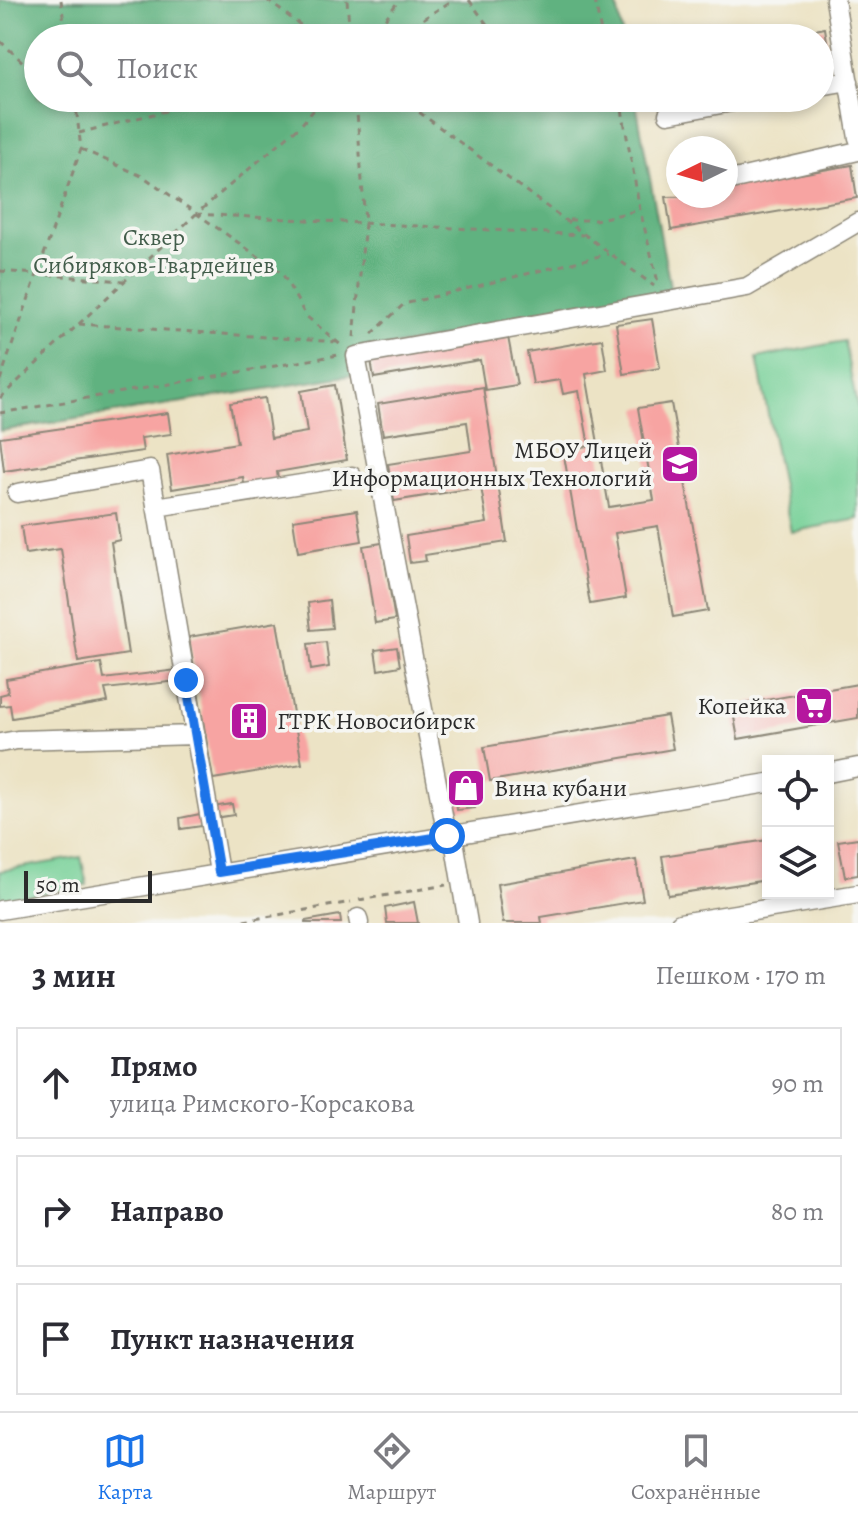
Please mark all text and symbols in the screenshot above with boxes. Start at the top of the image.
search box [24,24,834,112]
icon: search [52,46,96,90]
text: Поиск [116,48,198,88]
north arrow [666,136,738,208]
park label: Сквер Сибиряков-Гвардейцев [33,221,275,281]
place label: МБОУ Лицей Информационных Технологий [331,434,652,494]
school or university icon: МБОУ Лицей Информационных Технологий [659,443,701,485]
route end [168,662,204,698]
supermarket icon: Копейка [793,685,835,727]
place label: Копейка [698,690,786,722]
building icon: ГТРК Новосибирск [228,700,270,742]
place label: ГТРК Новосибирск [277,705,475,737]
map controls [762,755,834,899]
button: locate [762,755,834,827]
shop icon: Вина кубани [445,767,487,809]
place label: Вина кубани [494,772,627,804]
route start [429,818,465,854]
button: layers [762,827,834,899]
scale bar [24,867,152,903]
text: 50 m [36,870,80,900]
text: 3 мин [32,952,116,999]
text: Пешком · 170 m [655,958,826,993]
text: Прямо [110,1046,197,1086]
icon: ahead [34,1061,78,1105]
text: 90 m [772,1066,824,1101]
text: улица Римского-Корсакова [110,1086,415,1121]
icon: right [34,1189,78,1233]
text: Направо [110,1191,224,1231]
text: 80 m [771,1194,824,1229]
icon: arrive [34,1317,78,1361]
text: Пункт назначения [110,1319,355,1359]
tab: Карта [97,1429,153,1507]
tab: Маршрут [347,1429,436,1507]
tab: Сохранённые [631,1429,761,1507]

